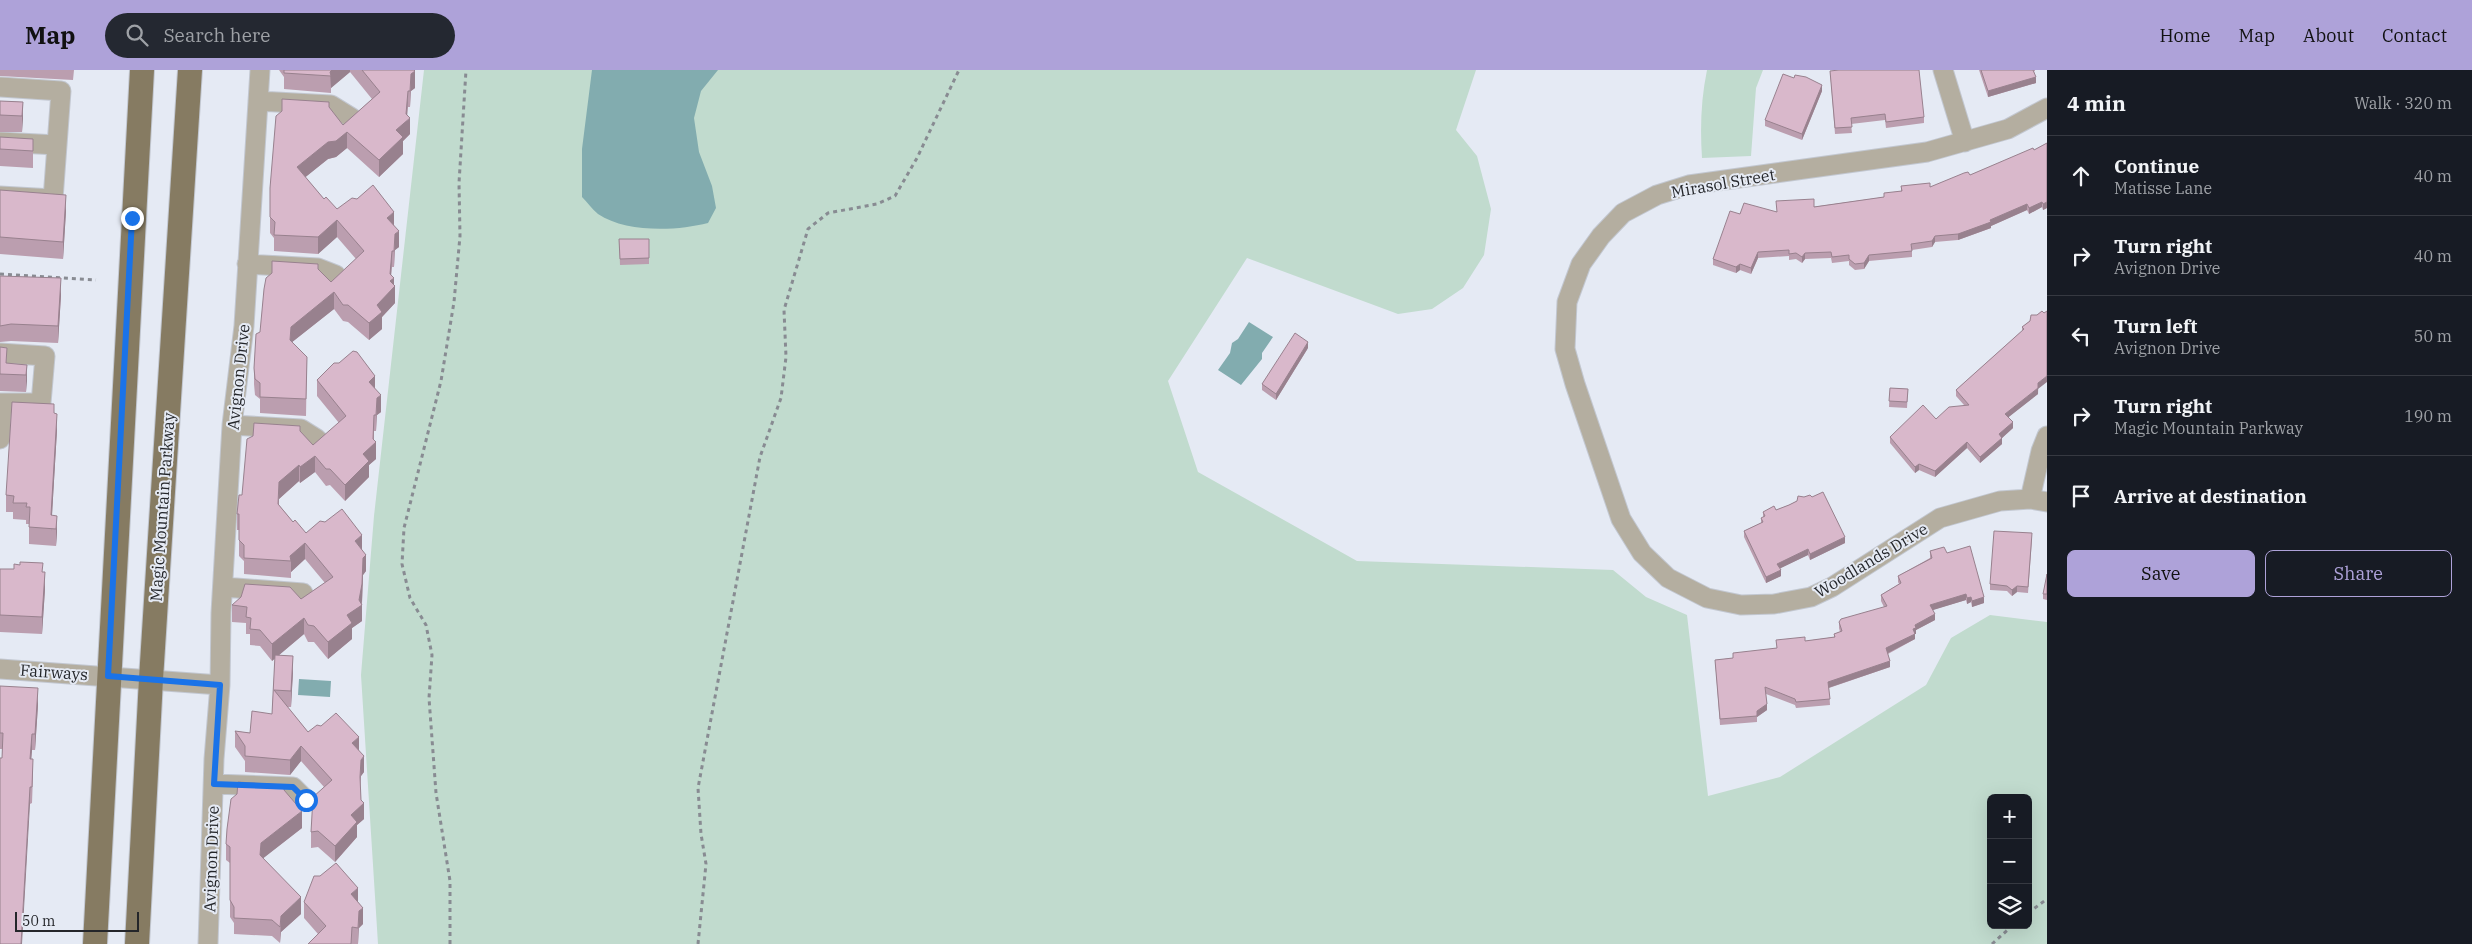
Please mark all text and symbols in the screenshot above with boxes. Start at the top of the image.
search box [105,13,455,58]
text: Map [25,19,75,51]
icon: search [123,21,151,49]
text: Search here [163,23,270,47]
text: Home [2159,24,2211,47]
text: Map [2239,24,2275,47]
text: About [2303,24,2354,47]
text: Contact [2382,24,2447,47]
text: 4 min [2067,89,2126,117]
text: Walk · 320 m [2354,93,2452,113]
text: Continue [2114,154,2199,178]
icon: ahead [2067,162,2095,190]
street label: Mirasol Street [1670,164,1777,202]
text: 40 m [2414,166,2452,186]
text: Matisse Lane [2114,178,2212,198]
route end [121,207,144,230]
text: Turn right [2114,234,2212,258]
icon: right [2067,242,2095,270]
text: 40 m [2414,246,2452,266]
text: Avignon Drive [2114,258,2220,278]
text: Turn left [2114,314,2197,338]
icon: left [2067,322,2095,350]
street label: Avignon Drive [222,323,254,431]
text: 50 m [2414,326,2452,346]
text: Avignon Drive [2114,338,2220,358]
text: Turn right [2114,394,2212,418]
icon: right [2067,402,2095,430]
text: 190 m [2404,406,2452,426]
street label: Magic Mountain Parkway [145,412,179,602]
text: Magic Mountain Parkway [2114,418,2303,438]
icon: arrive [2067,482,2095,510]
text: Arrive at destination [2114,484,2307,508]
street label: Woodlands Drive [1811,518,1931,602]
button: Save [2067,550,2255,597]
button: Share [2265,550,2452,597]
street label: Fairways [19,660,89,684]
route start [295,789,318,812]
map controls [1987,794,2032,929]
button: + [1987,794,2032,839]
street label: Avignon Drive [199,805,223,913]
button: − [1987,839,2032,884]
button: layers [1987,884,2032,929]
scale bar [15,909,139,932]
text: 50 m [22,912,55,930]

